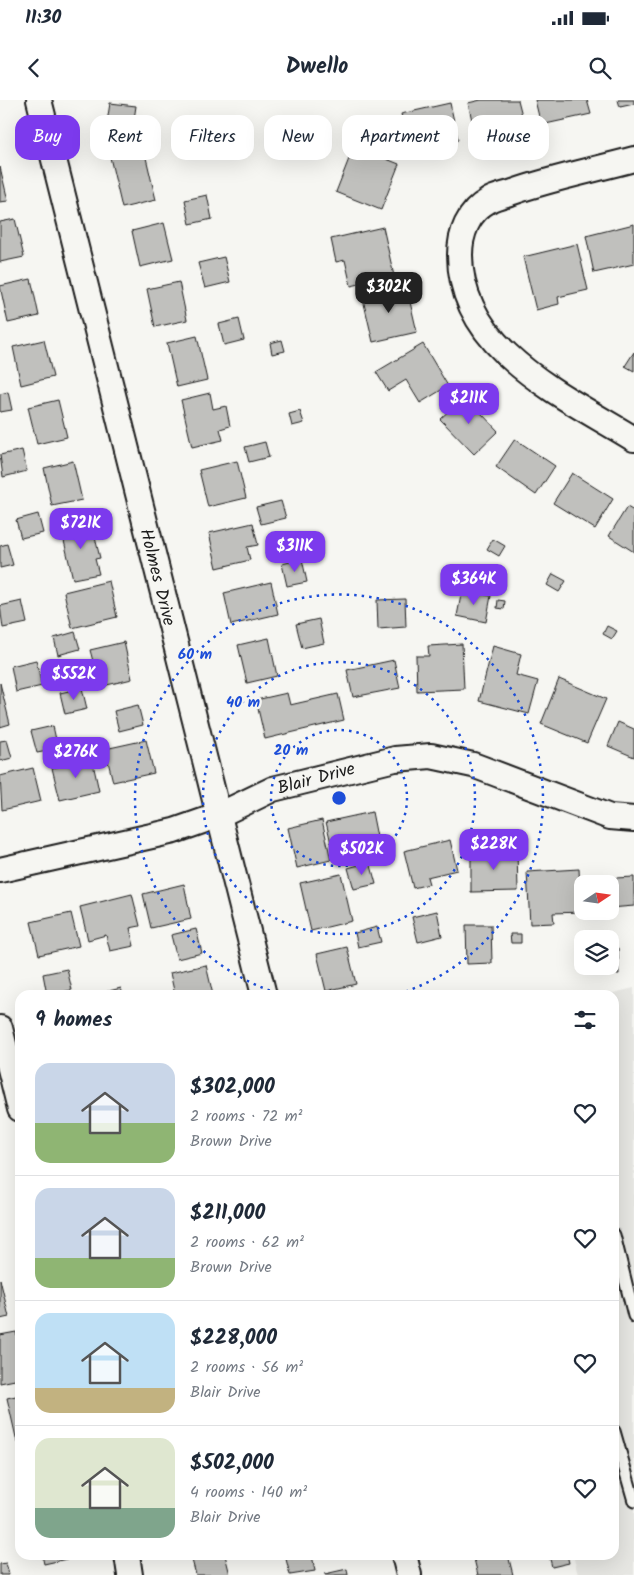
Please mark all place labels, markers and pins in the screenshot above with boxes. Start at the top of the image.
pin: $302K [354,272,424,314]
pin: $211K [434,382,504,425]
pin: $721K [46,508,116,550]
pin: $311K [260,530,330,573]
pin: $364K [439,564,509,606]
pin: $552K [39,658,109,701]
pin: $276K [41,736,111,779]
centre of rings [330,789,348,807]
pin: $228K [459,828,529,871]
pin: $502K [327,834,397,876]

